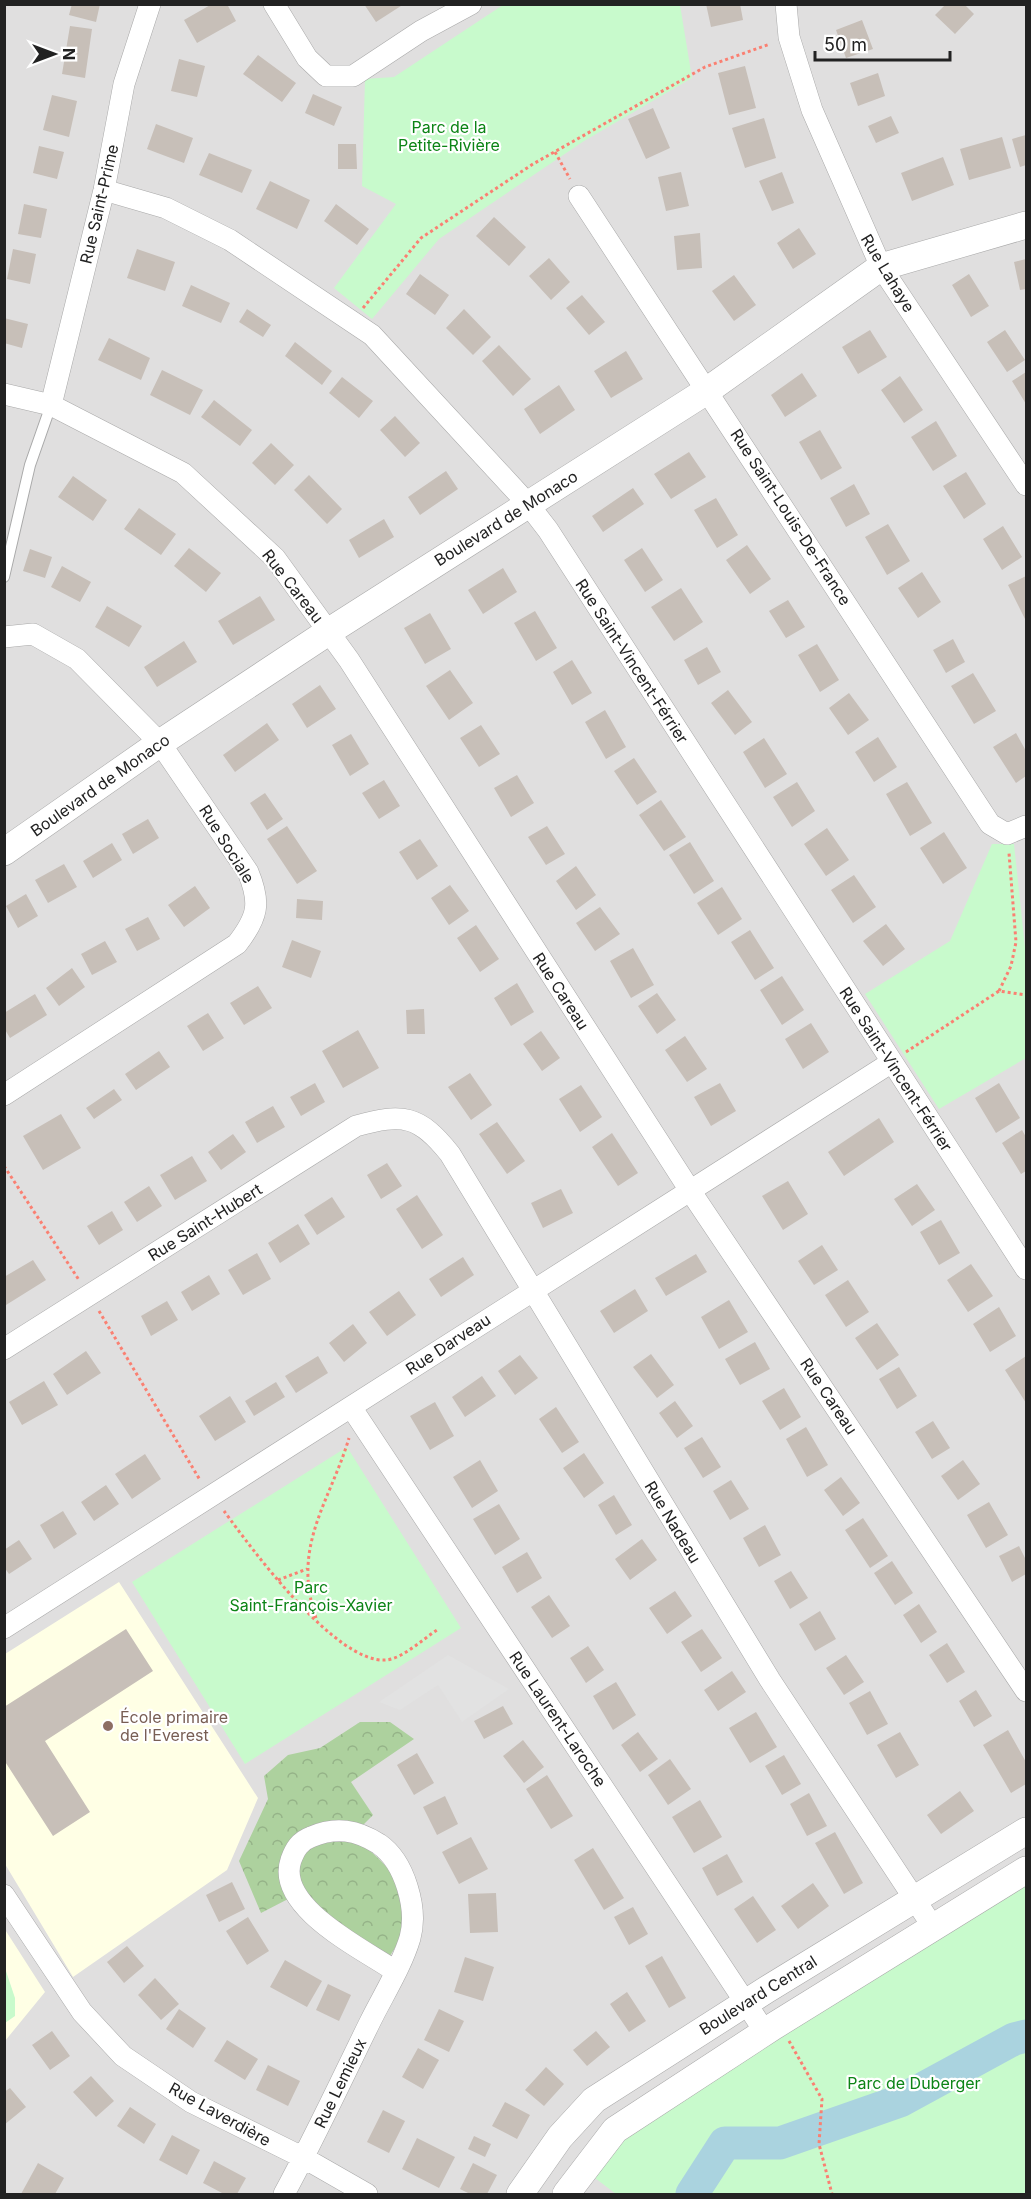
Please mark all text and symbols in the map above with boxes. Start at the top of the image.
north arrow [24,24,84,84]
scale bar [815,24,950,62]
text: 50 m [824,34,867,55]
text: N [59,48,79,60]
park label: Parc de la Petite-Rivière [398,117,500,155]
street label: Rue Saint-Prime [76,142,122,266]
street label: Rue Lahaye [857,230,919,316]
street label: Rue Saint-Louis-De-France [726,425,856,609]
street label: Boulevard de Monaco [431,466,581,570]
street label: Rue Careau [258,545,328,627]
street label: Rue Saint-Vincent-Férrier [571,575,693,747]
street label: Boulevard de Monaco [27,729,173,841]
street label: Rue Sociale [195,801,259,887]
street label: Rue Careau [529,949,593,1033]
street label: Rue Saint-Vincent-Férrier [835,983,957,1155]
street label: Rue Saint-Hubert [144,1179,266,1265]
street label: Rue Darveau [402,1309,494,1379]
street label: Rue Careau [796,1354,862,1438]
street label: Rue Nadeau [641,1477,705,1567]
park label: Parc Saint-François-Xavier [229,1577,393,1615]
street label: Rue Laurent-Laroche [505,1647,611,1791]
place label: École primaire de l'Everest [120,1707,228,1745]
marker: École primaire de l'Everest [101,1719,115,1733]
street label: Boulevard Central [695,1951,821,2039]
street label: Rue Lemieux [310,2035,370,2131]
park label: Parc de Duberger [847,2073,981,2093]
street label: Rue Laverdière [166,2078,274,2150]

